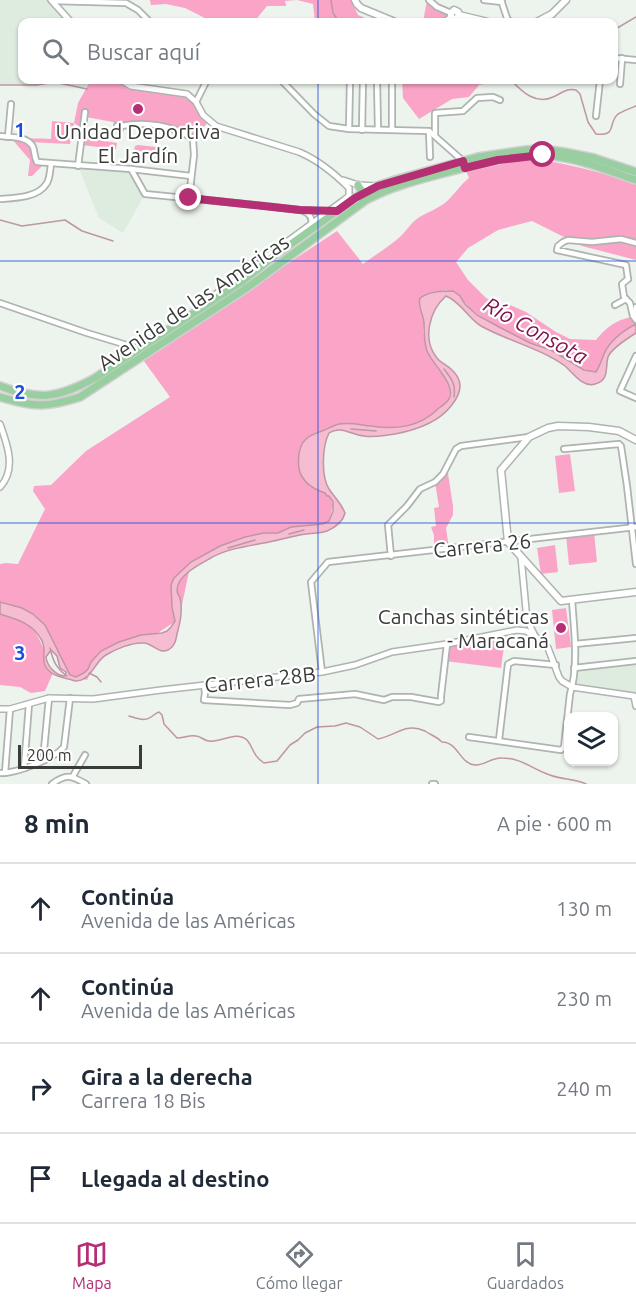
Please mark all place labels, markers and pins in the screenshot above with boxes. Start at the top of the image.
marker: Unidad Deportiva El Jardín [131,102,145,116]
place label: Unidad Deportiva El Jardín [56,119,220,167]
place label: Canchas sintéticas - Maracaná [378,604,549,652]
marker: Canchas sintéticas - Maracaná [554,621,568,635]

